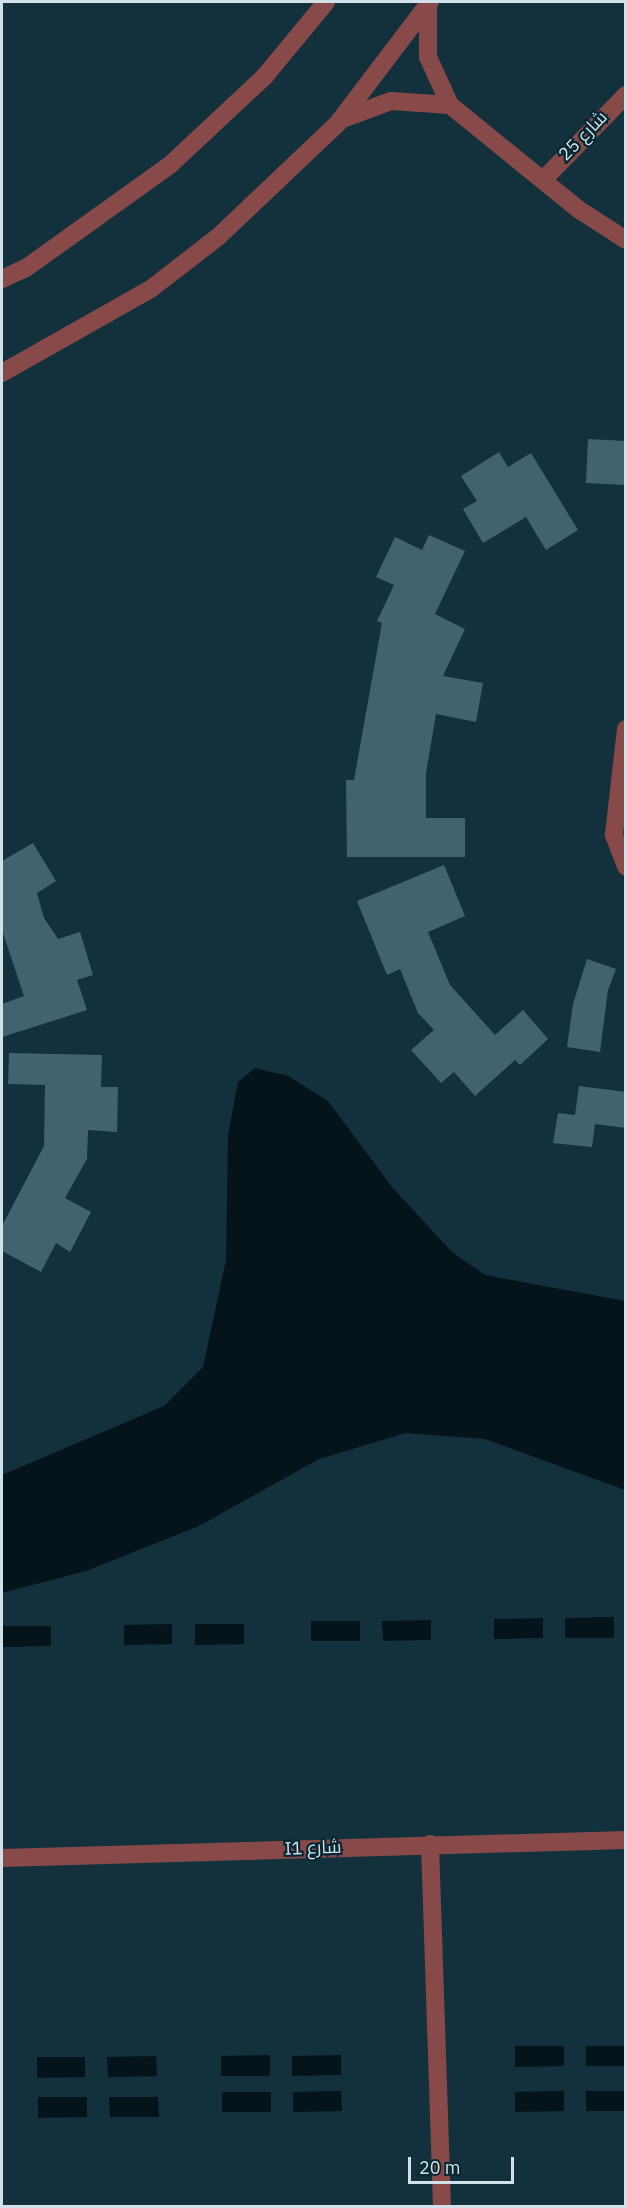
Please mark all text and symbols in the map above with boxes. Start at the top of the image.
street label: شارع 25 [554,107,612,165]
street label: I1 شارع [284,1836,342,1860]
scale bar [411,2145,518,2183]
text: 20 m [419,2156,461,2179]

